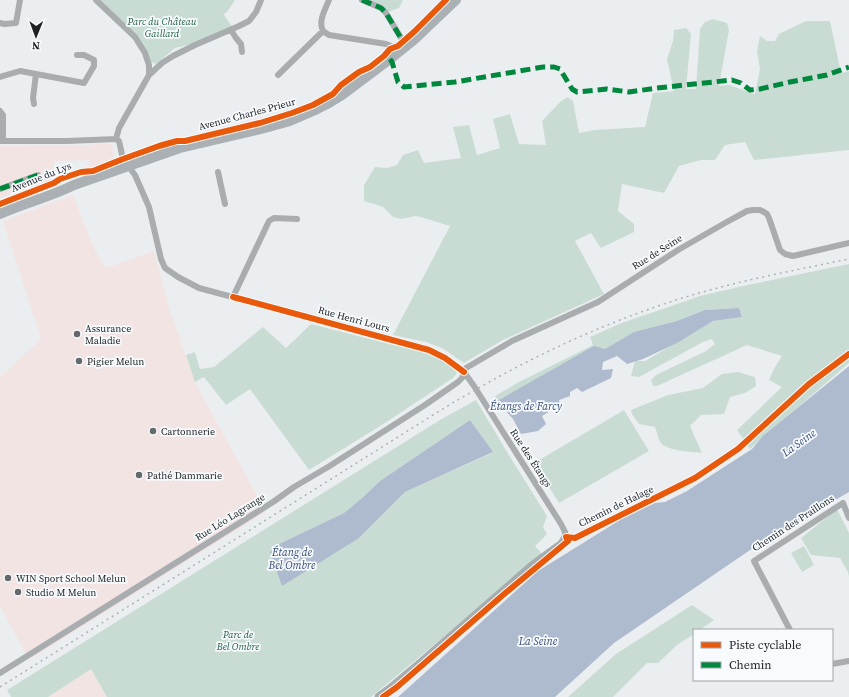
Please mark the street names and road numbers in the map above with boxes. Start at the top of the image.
street label: Avenue Charles Prieur [197,95,297,133]
street label: Avenue du Lys [9,159,73,195]
street label: Rue de Seine [629,231,685,273]
street label: Rue Henri Lours [317,303,391,335]
street label: Rue des Étangs [507,426,555,490]
street label: Chemin de Halage [576,482,656,530]
street label: Rue Léo Lagrange [193,490,267,544]
street label: Chemin des Praillons [750,492,836,554]

